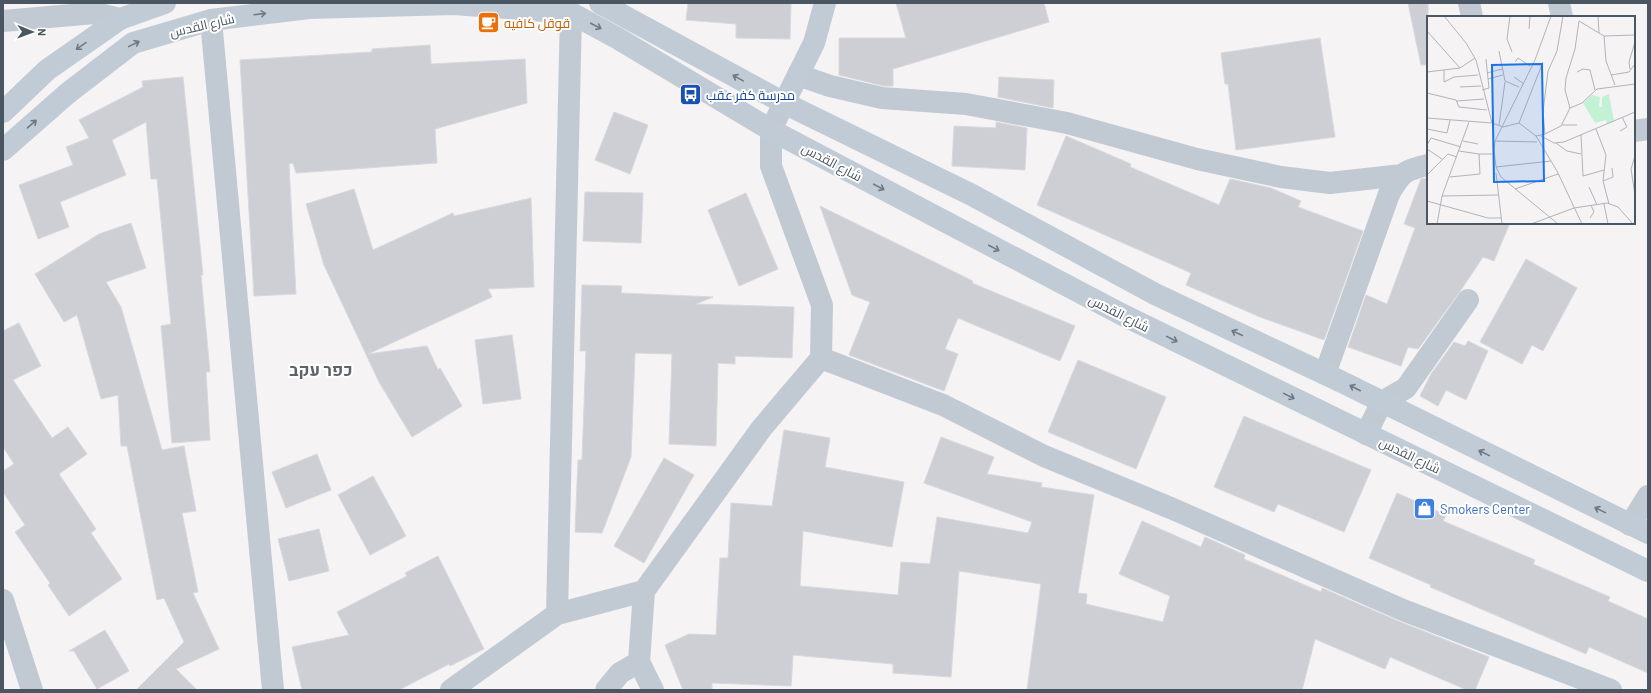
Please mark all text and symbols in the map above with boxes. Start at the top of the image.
street label: شارع القدس [168,10,236,41]
one-way arrow [253,10,266,18]
cafe icon: قوقل كافيه [476,10,502,36]
north arrow [12,12,52,52]
place label: قوقل كافيه [504,15,570,31]
inset map [1427,16,1635,224]
one-way arrow [590,23,602,31]
text: N [36,28,49,36]
one-way arrow [128,40,140,47]
one-way arrow [76,42,87,50]
one-way arrow [732,73,744,81]
bus stop icon: مدرسة كفر عقب [677,82,703,108]
place label: مدرسة كفر عقب [706,87,795,103]
one-way arrow [27,119,37,128]
street label: شارع القدس [799,139,865,185]
one-way arrow [873,184,885,191]
one-way arrow [988,245,1000,252]
street label: شارع القدس [1086,291,1152,336]
one-way arrow [1232,329,1244,336]
one-way arrow [1166,336,1178,344]
district label: כפר עקב [289,359,353,379]
one-way arrow [1349,384,1361,392]
one-way arrow [1283,393,1295,400]
street label: شارع القدس [1376,433,1443,478]
one-way arrow [1478,449,1490,456]
shop icon: Smokers Center [1411,496,1437,522]
place label: Smokers Center [1440,501,1530,517]
one-way arrow [1595,506,1607,513]

